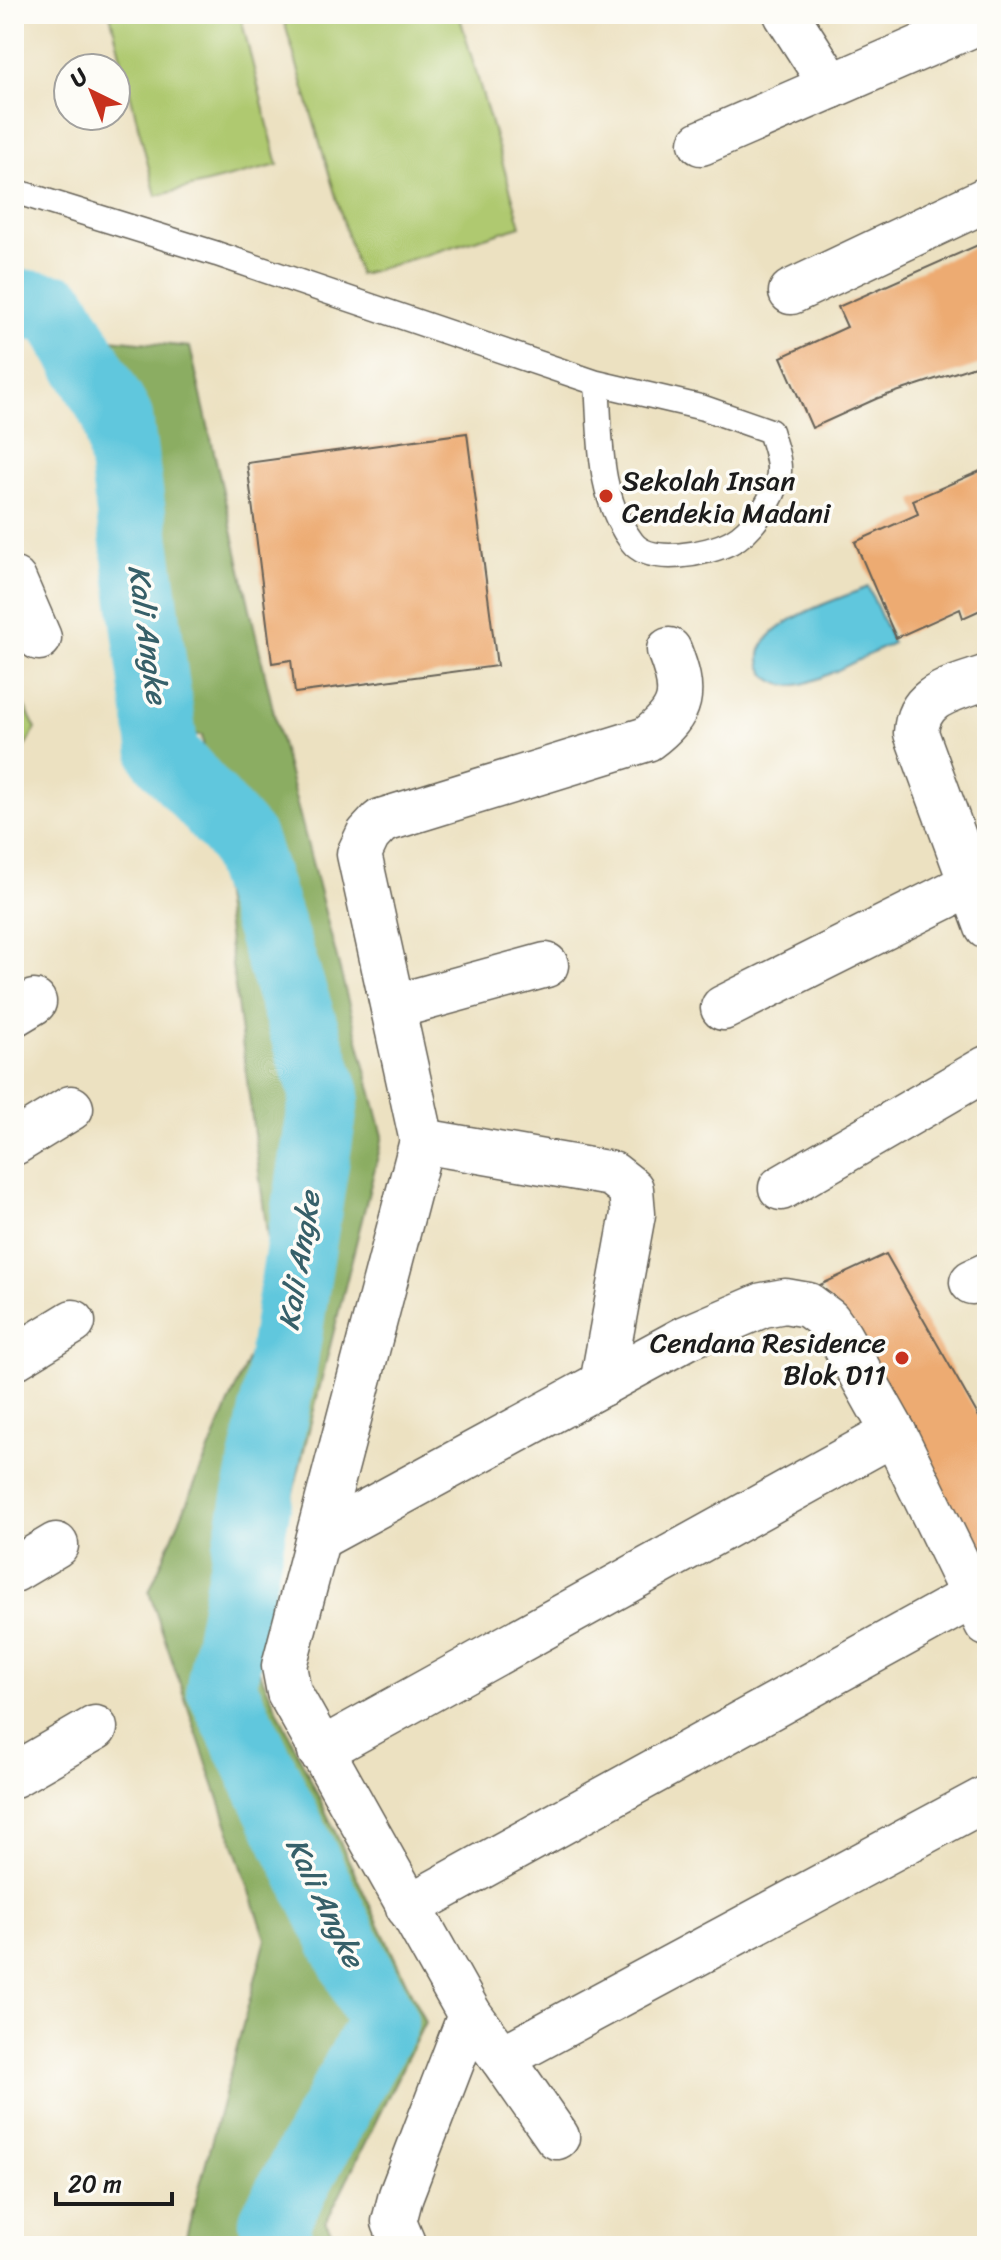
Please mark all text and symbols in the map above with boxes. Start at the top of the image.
north arrow [52,52,132,132]
text: U [60,58,98,97]
place label: Sekolah Insan Cendekia Madani [622,456,832,537]
marker: Sekolah Insan Cendekia Madani [597,487,615,505]
water label: Kali Angke [112,561,185,709]
water label: Kali Angke [261,1185,337,1334]
place label: Cendana Residence Blok D11 [650,1318,886,1399]
marker: Cendana Residence Blok D11 [893,1349,911,1367]
water label: Kali Angke [270,1828,381,1979]
scale bar [56,2156,172,2206]
text: 20 m [68,2163,122,2205]

